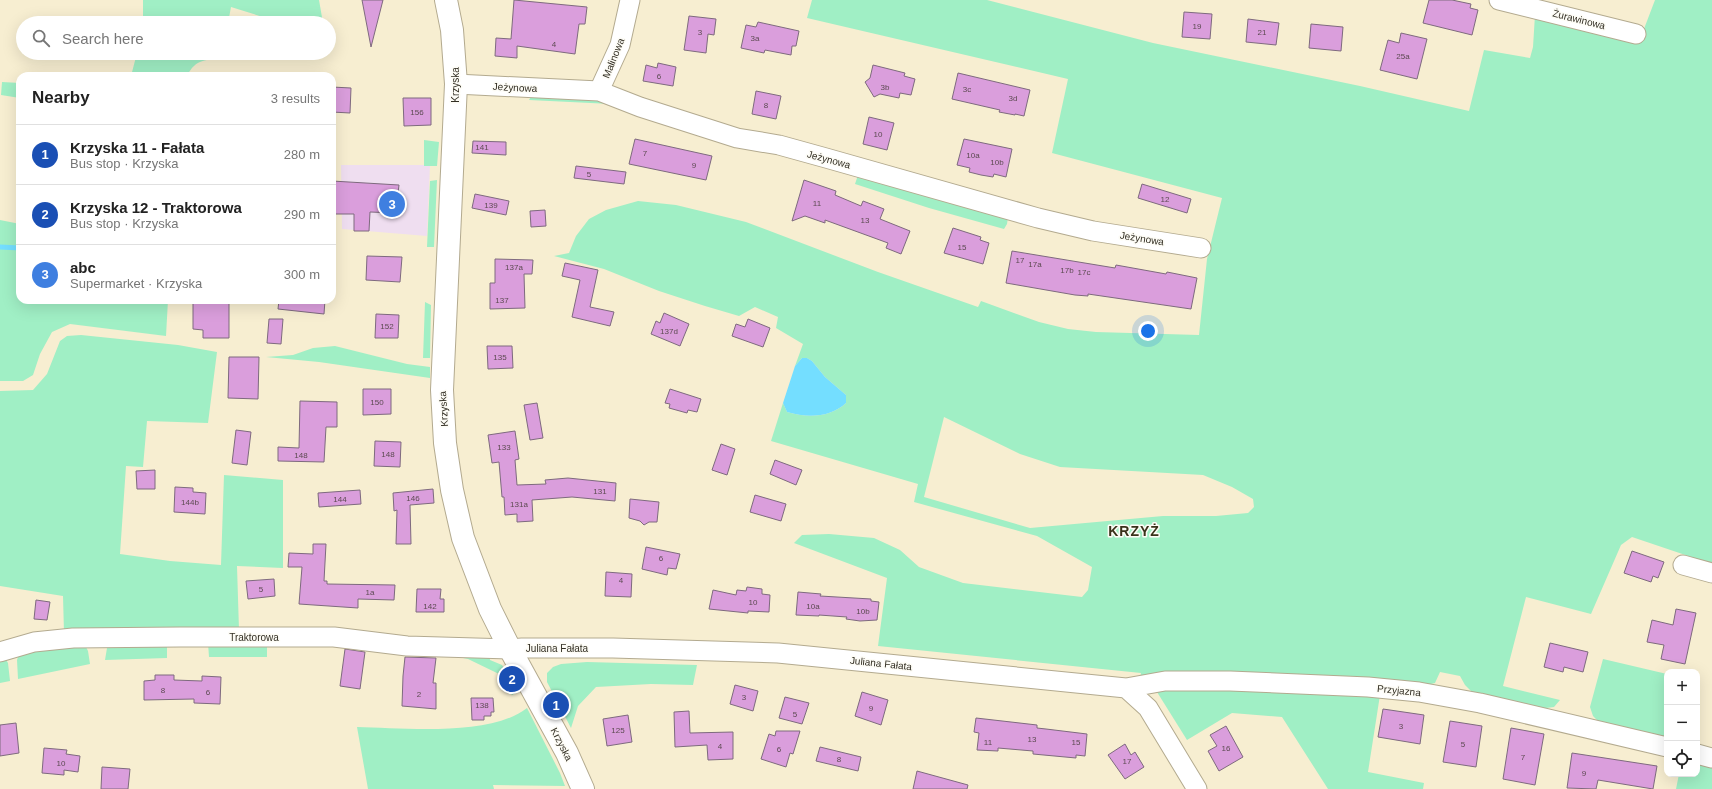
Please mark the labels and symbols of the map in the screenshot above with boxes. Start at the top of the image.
street label: Żurawinowa [1551,7,1607,31]
house number: 19 [1193,22,1202,31]
house number: 3 [698,28,703,37]
house number: 21 [1258,28,1267,37]
house number: 3a [751,34,760,43]
street label: Malinowa [600,36,627,80]
house number: 4 [552,40,557,49]
house number: 25a [1396,52,1410,61]
street label: Krzyska [450,67,461,103]
house number: 6 [657,72,662,81]
street label: Jeżynowa [492,81,538,94]
house number: 3b [881,83,890,92]
house number: 3c [963,85,971,94]
house number: 3d [1009,94,1017,103]
house number: 8 [764,101,769,110]
house number: 156 [410,108,424,117]
house number: 10 [874,130,883,139]
house number: 141 [475,143,489,152]
street label: Jeżynowa [806,148,852,171]
house number: 7 [643,149,648,158]
house number: 10a [966,151,980,160]
house number: 10b [990,158,1004,167]
house number: 9 [692,161,697,170]
house number: 5 [587,170,592,179]
pin: 3 [379,189,405,219]
house number: 12 [1161,195,1170,204]
house number: 11 [813,199,822,208]
house number: 139 [484,201,498,210]
house number: 13 [861,216,870,225]
street label: Jeżynowa [1119,230,1165,247]
house number: 15 [958,243,967,252]
house number: 17 [1016,256,1025,265]
house number: 17a [1028,260,1042,269]
house number: 137a [505,263,523,272]
house number: 17b [1060,266,1074,275]
house number: 17c [1078,268,1090,277]
house number: 137 [495,296,509,305]
your location [1138,321,1158,341]
house number: 152 [380,322,394,331]
house number: 137d [660,327,678,336]
house number: 135 [493,353,507,362]
street label: Krzyska [437,390,450,427]
house number: 150 [370,398,384,407]
house number: 133 [497,443,511,452]
house number: 148 [381,450,395,459]
house number: 148 [294,451,308,460]
house number: 131 [593,487,607,496]
house number: 146 [406,494,420,503]
house number: 144 [333,495,347,504]
house number: 144b [181,498,199,507]
house number: 131a [510,500,528,509]
district label: KRZYŻ [1108,523,1160,539]
house number: 6 [659,554,664,563]
house number: 4 [619,576,624,585]
house number: 5 [259,585,264,594]
house number: 1a [366,588,375,597]
house number: 10 [749,598,758,607]
house number: 142 [423,602,437,611]
house number: 10a [806,602,820,611]
house number: 10b [856,607,870,616]
street label: Traktorowa [229,632,279,643]
street label: Juliana Fałata [526,643,589,654]
street label: Juliana Fałata [849,655,913,672]
pin: 2 [499,664,525,694]
street label: Przyjazna [1377,683,1422,698]
house number: 8 [161,686,166,695]
house number: 6 [206,688,211,697]
house number: 2 [417,690,422,699]
pin: 1 [543,690,569,720]
house number: 3 [742,693,747,702]
house number: 138 [475,701,489,710]
house number: 9 [869,704,874,713]
house number: 5 [793,710,798,719]
house number: 3 [1399,722,1404,731]
street label: Krzyska [549,726,575,763]
house number: 125 [611,726,625,735]
house number: 13 [1028,735,1037,744]
house number: 11 [984,738,993,747]
house number: 15 [1072,738,1081,747]
house number: 5 [1461,740,1466,749]
house number: 4 [718,742,723,751]
house number: 16 [1222,744,1231,753]
house number: 6 [777,745,782,754]
house number: 7 [1521,753,1526,762]
house number: 8 [837,755,842,764]
house number: 17 [1123,757,1132,766]
house number: 10 [57,759,66,768]
house number: 9 [1582,769,1587,778]

